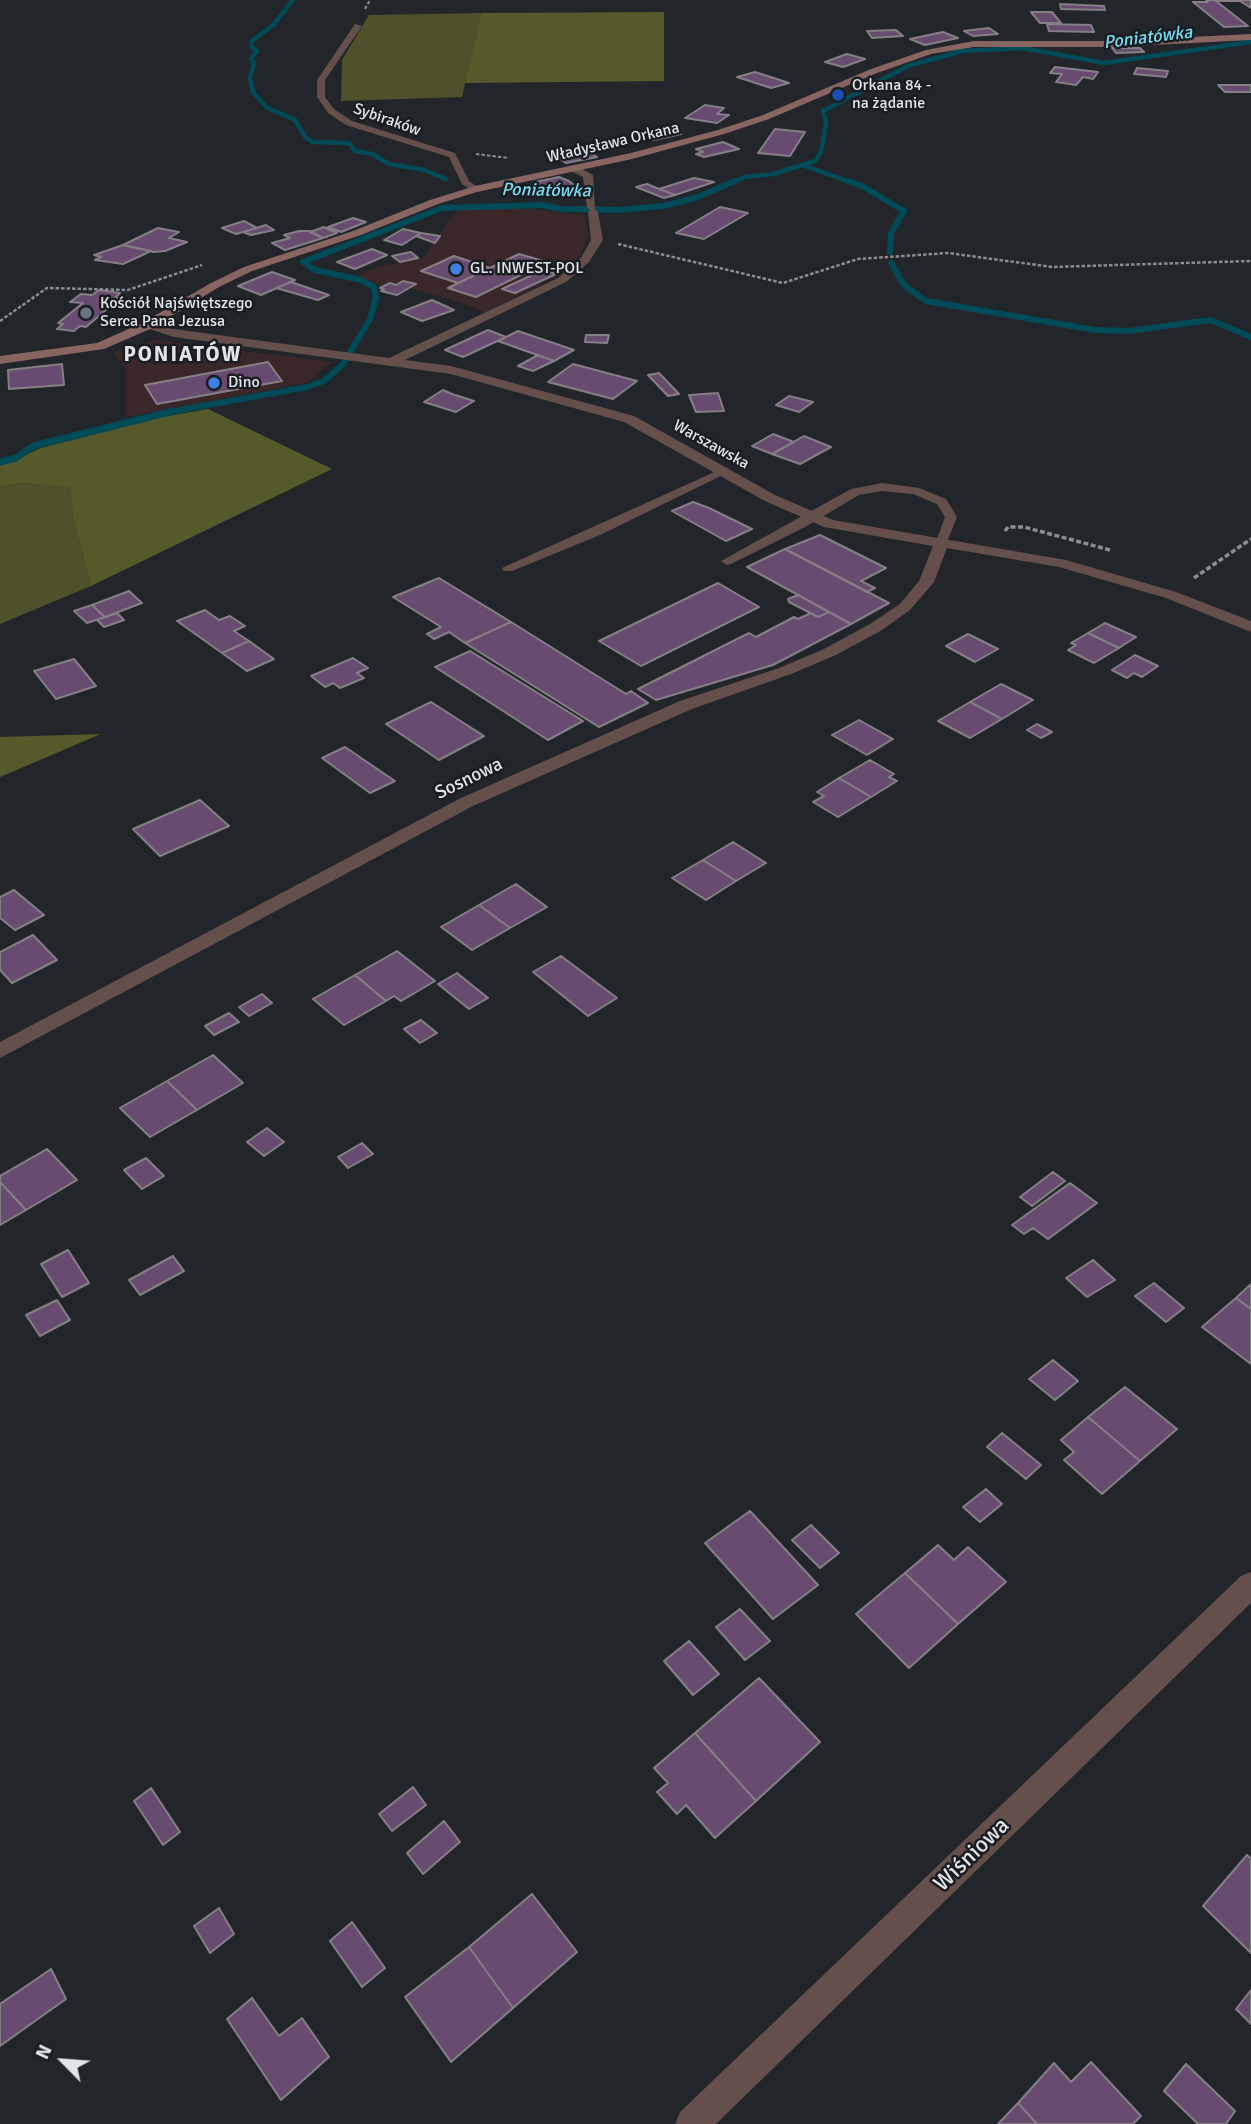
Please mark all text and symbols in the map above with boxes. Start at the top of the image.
water label: Poniatówka [1102,22,1194,54]
place label: Orkana 84 - na żądanie [852,76,931,114]
marker: Orkana 84 - na żądanie [830,87,846,103]
street label: Sybiraków [351,100,423,140]
street label: Władysława Orkana [545,118,681,168]
water label: Poniatówka [501,179,591,203]
place label: GL. INWEST-POL [470,259,583,279]
marker: GL. INWEST-POL [448,261,464,277]
place label: Kościół Najświętszego Serca Pana Jezusa [100,294,253,332]
marker: Kościół Najświętszego Serca Pana Jezusa [78,305,94,321]
district label: PONIATÓW [124,342,242,368]
place label: Dino [228,373,260,393]
marker: Dino [206,375,222,391]
street label: Warszawska [670,416,752,474]
street label: Sosnowa [432,753,506,805]
street label: Wiśniowa [928,1812,1016,1898]
north arrow [28,2026,98,2096]
text: N [30,2041,58,2063]

